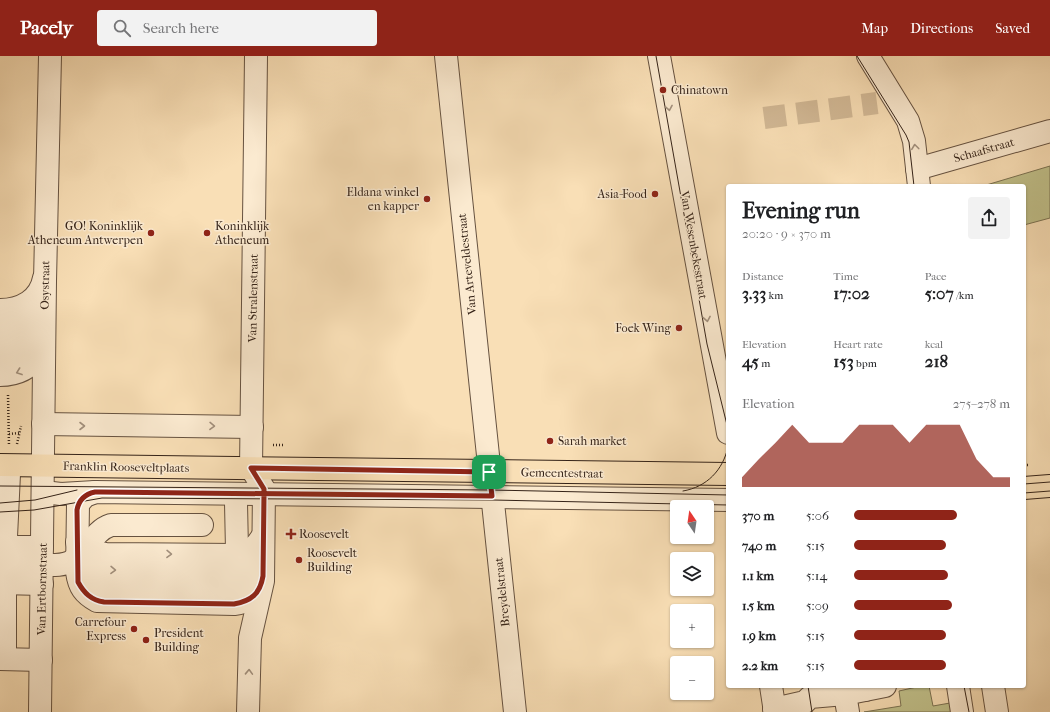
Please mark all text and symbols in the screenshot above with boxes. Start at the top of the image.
search box [97,10,377,46]
text: Pacely [20,17,73,39]
icon: search [111,17,133,39]
text: Search here [143,19,219,37]
text: Map [861,20,888,37]
text: Directions [910,20,973,37]
text: Saved [995,20,1030,37]
place label: Chinatown [671,83,728,97]
marker: Chinatown [658,85,668,95]
one-way arrow [664,105,672,111]
street label: Schaafstraat [952,134,1017,165]
one-way arrow [910,144,919,150]
place label: Eldana winkel en kapper [347,185,420,213]
place label: Asia-Food [596,187,647,201]
marker: Asia-Food [650,189,660,199]
street label: Van Wesenbekestraat [677,189,711,301]
marker: Eldana winkel en kapper [422,194,432,204]
button: share [968,197,1010,239]
text: Evening run [742,198,860,224]
street label: Van Arteveldestraat [455,212,479,316]
place label: GO! Koninklijk Atheneum Antwerpen [27,219,144,247]
place label: Koninklijk Atheneum [214,219,270,247]
text: 20:20 · 9 × 370 m [742,226,831,241]
marker: GO! Koninklijk Atheneum Antwerpen [146,228,156,238]
marker: Koninklijk Atheneum [202,228,212,238]
street label: Van Stralenstraat [245,253,261,343]
street label: Osystraat [38,259,52,310]
text: Distance [742,270,783,283]
text: Time [833,270,858,283]
text: Pace [925,270,947,283]
text: 3.33 [742,283,766,303]
text: 17:02 [833,283,870,303]
text: 5:07 [925,283,954,303]
text: km [766,289,783,302]
text: /km [954,289,974,302]
one-way arrow [702,316,711,322]
place label: Foek Wing [615,321,672,335]
marker: Foek Wing [674,323,684,333]
text: Elevation [742,338,786,351]
text: Heart rate [833,338,883,351]
text: kcal [925,338,943,351]
text: 45 [742,351,759,371]
text: 153 [833,351,854,371]
text: 218 [925,351,948,371]
text: m [759,357,770,370]
text: bpm [854,357,877,370]
one-way arrow [15,367,22,375]
text: Elevation [742,396,795,411]
text: 275–278 m [953,396,1010,411]
one-way arrow [79,422,85,430]
one-way arrow [209,422,215,430]
place label: Sarah market [558,434,627,448]
marker: Sarah market [545,436,555,446]
pin [472,455,506,489]
street label: Franklin Rooseveltplaats [63,459,190,475]
icon: arrive [478,461,500,483]
street label: Gemeentestraat [521,465,604,481]
north arrow [670,500,714,544]
map controls [670,500,714,700]
text: 370 m [742,508,774,523]
text: 5:06 [806,508,829,523]
place label: Roosevelt [299,527,350,541]
marker: Roosevelt [286,529,296,539]
text: 740 m [742,538,776,553]
text: 5:15 [806,538,825,553]
street label: Van Ertbornstraat [34,542,50,636]
place label: Roosevelt Building [307,546,358,574]
one-way arrow [166,550,172,559]
button: layers [670,552,714,596]
marker: Roosevelt Building [294,555,304,565]
street label: Breydelstraat [491,556,513,627]
one-way arrow [110,566,116,574]
text: 1.1 km [742,568,774,583]
text: 5:14 [806,568,827,583]
text: 1.5 km [742,598,775,613]
text: 5:09 [806,598,829,613]
button: + [670,604,714,648]
place label: Carrefour Express [75,615,127,643]
marker: Carrefour Express [129,624,139,634]
place label: President Building [154,626,204,654]
text: 1.9 km [742,628,776,643]
text: 5:15 [806,628,825,643]
marker: President Building [141,635,151,645]
button: − [670,656,714,700]
text: 2.2 km [742,658,778,673]
text: 5:15 [806,658,825,673]
one-way arrow [244,668,253,675]

